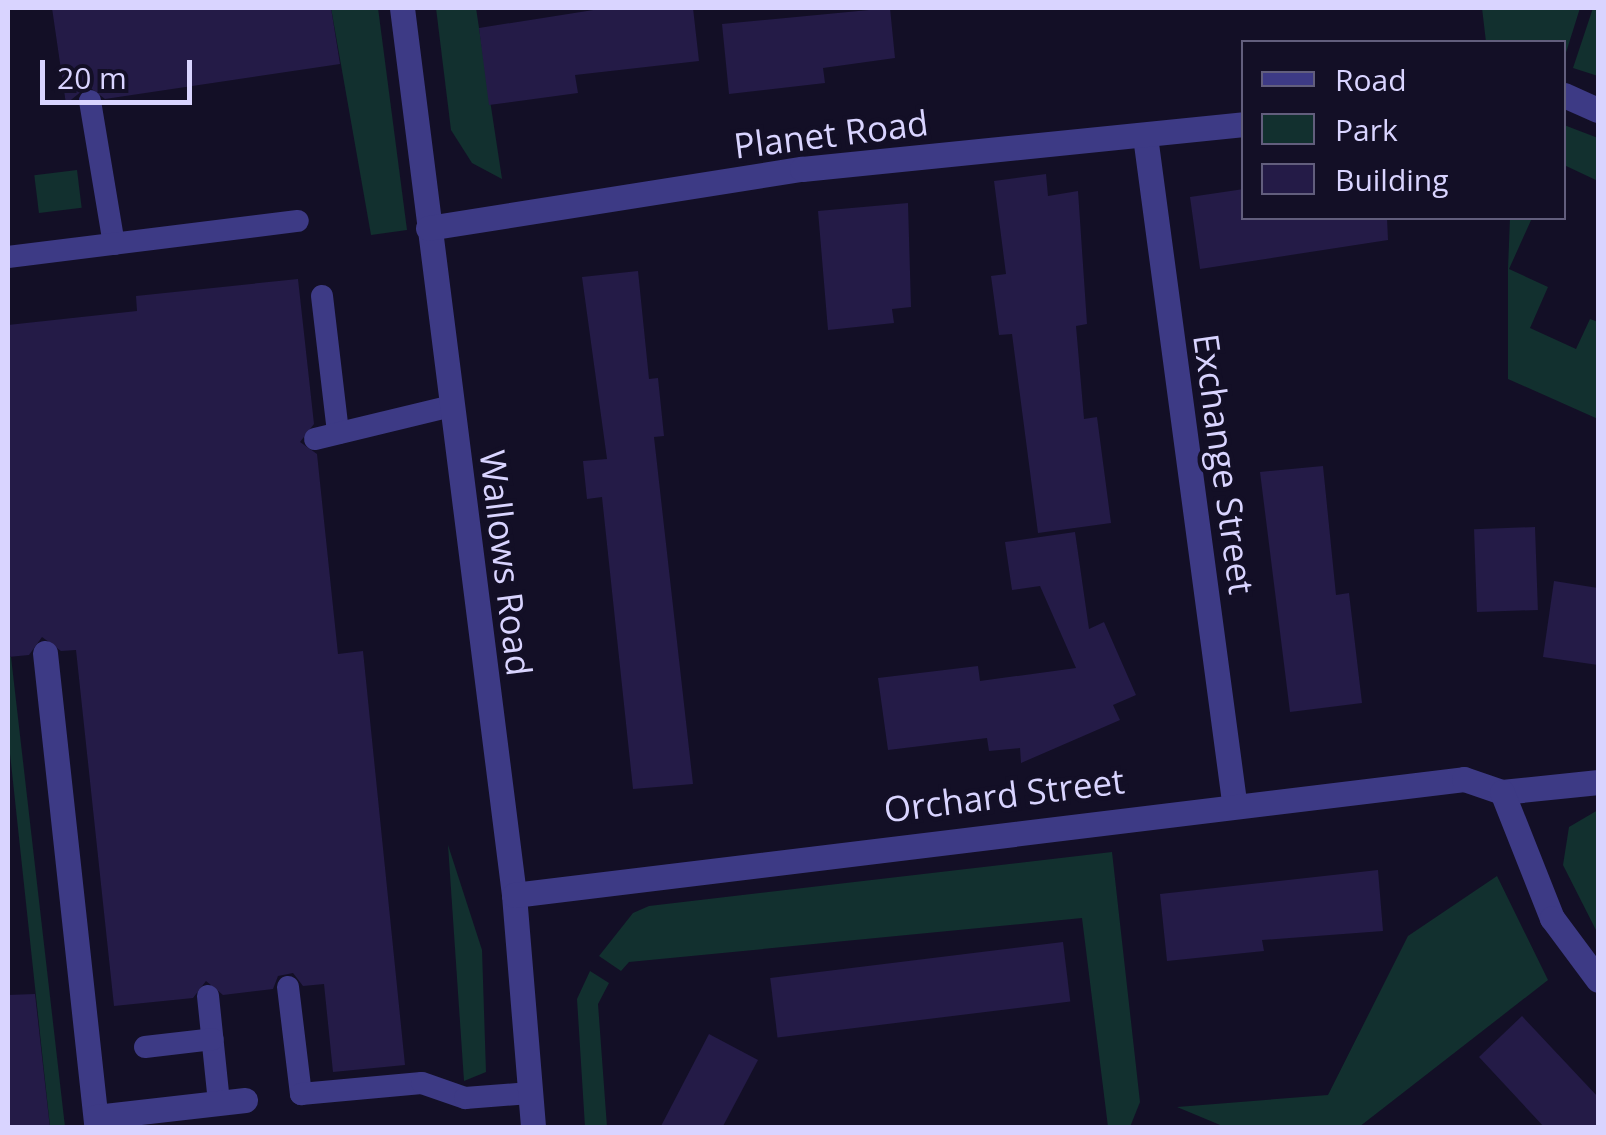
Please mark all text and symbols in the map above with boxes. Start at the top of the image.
scale bar [45,40,198,102]
legend [1241,40,1566,220]
text: 20 m [57,57,127,98]
text: Road [1335,59,1407,100]
street label: Planet Road [731,101,931,167]
text: Park [1335,109,1398,150]
text: Building [1335,159,1449,200]
street label: Exchange Street [1185,331,1263,597]
street label: Wallows Road [471,448,541,678]
street label: Orchard Street [881,759,1127,831]

